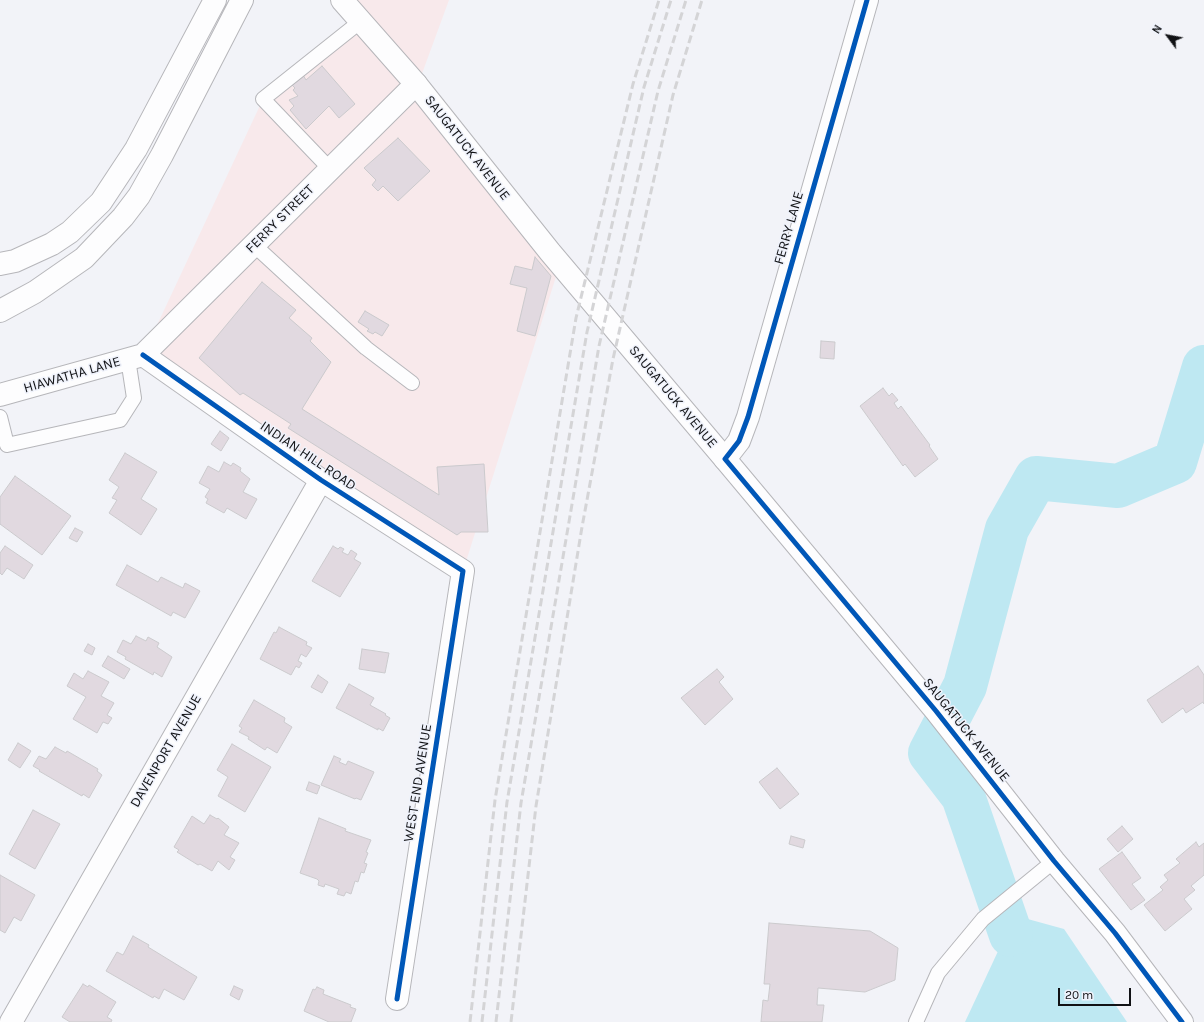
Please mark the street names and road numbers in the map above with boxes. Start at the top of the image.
street label: SAUGATUCK AVENUE [421,92,513,204]
street label: FERRY STREET [242,181,318,257]
street label: FERRY LANE [771,189,807,267]
street label: SAUGATUCK AVENUE [625,342,721,452]
street label: HIAWATHA LANE [22,353,122,397]
street label: INDIAN HILL ROAD [257,418,359,494]
street label: SAUGATUCK AVENUE [919,675,1013,785]
street label: DAVENPORT AVENUE [127,691,205,811]
street label: WEST END AVENUE [400,723,436,843]

